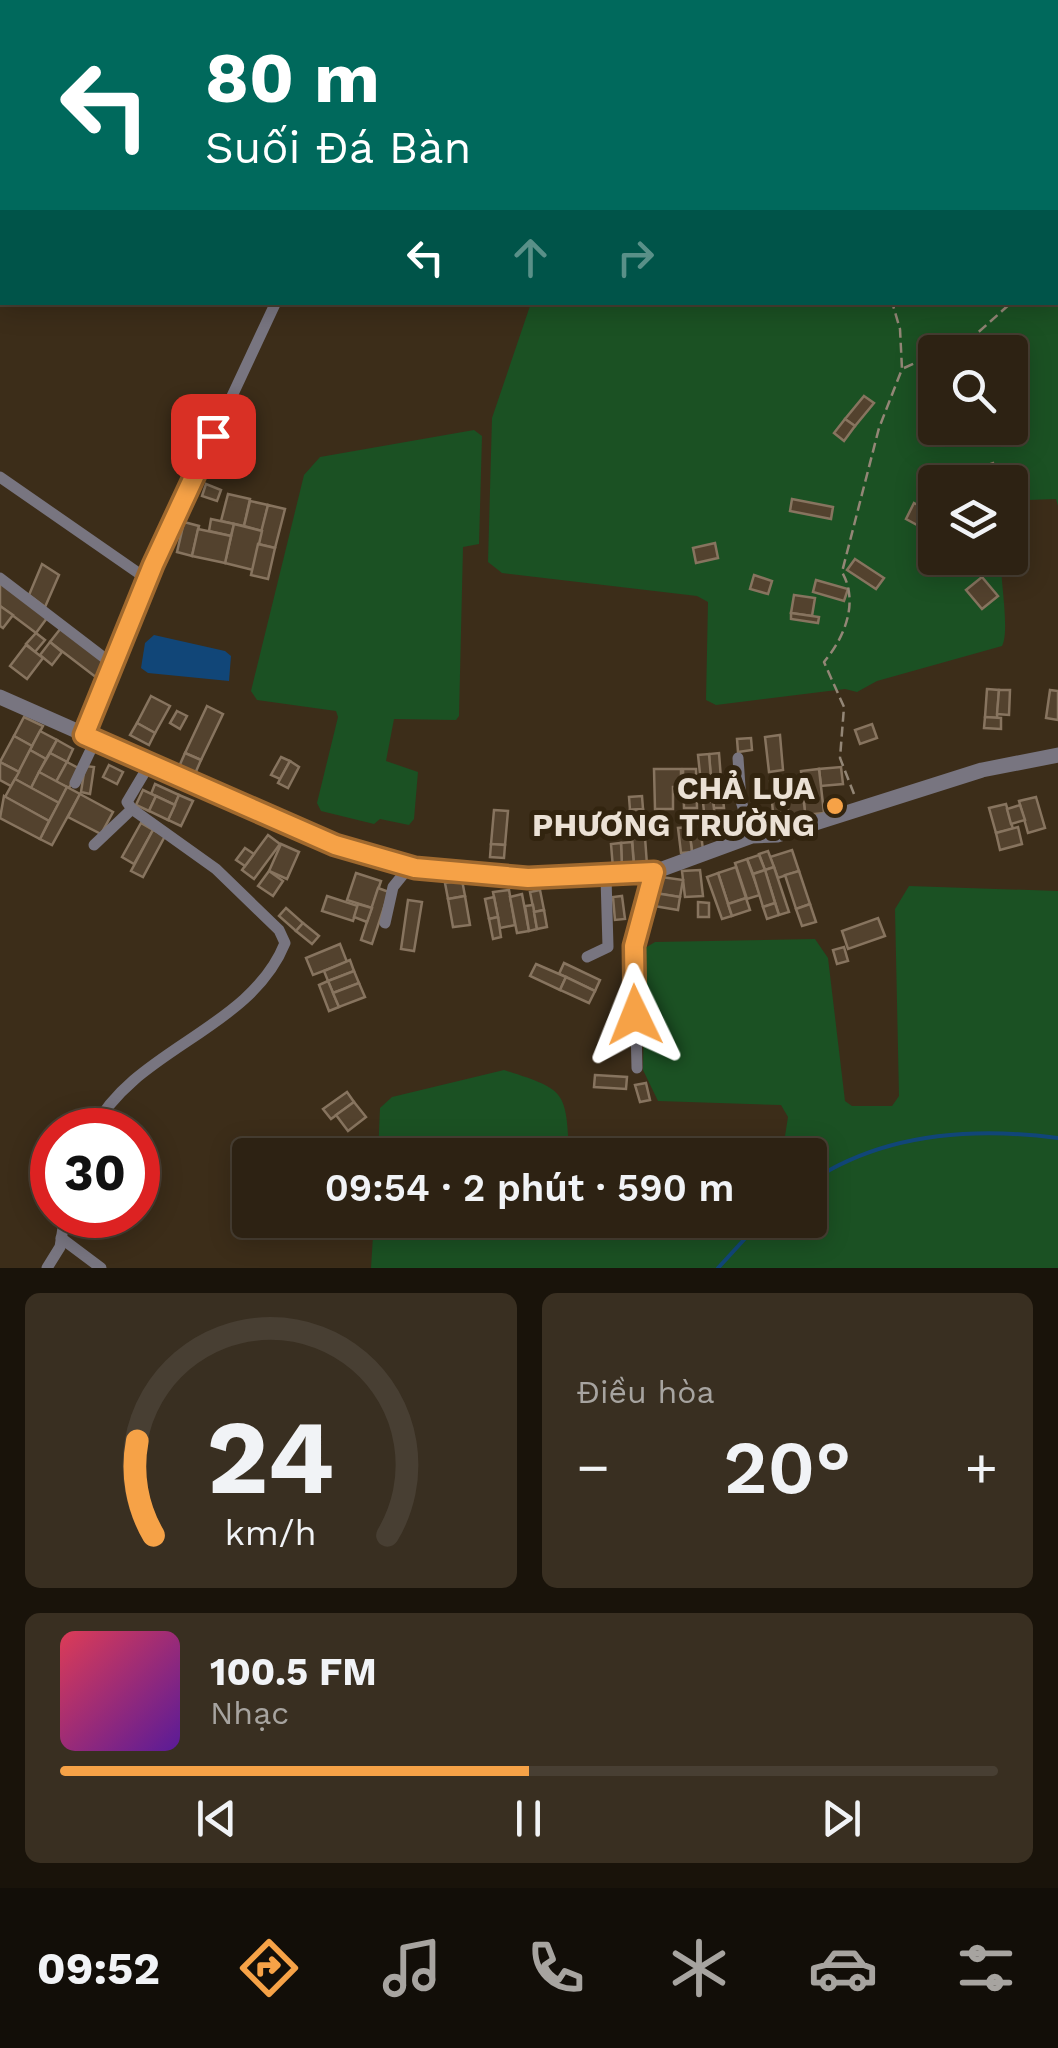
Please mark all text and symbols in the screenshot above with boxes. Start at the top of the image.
text: 80 m [205,37,380,119]
icon: left [40,40,170,170]
text: Suối Đá Bàn [205,121,471,174]
icon: left [398,230,453,285]
icon: ahead [503,230,558,285]
icon: right [608,230,663,285]
map controls [918,335,1028,575]
button: search [918,335,1028,445]
pin [171,394,256,479]
icon: arrive [186,409,241,464]
button: layers [918,465,1028,575]
place label: CHẢ LỤA PHƯƠNG TRƯỜNG [532,769,815,844]
marker: CHẢ LỤA PHƯƠNG TRƯỜNG [824,795,846,817]
position arrow [583,963,687,1067]
speed limit sign: 30 [30,1108,160,1238]
text: 09:54 · 2 phút · 590 m [325,1166,734,1210]
text: Điều hòa [577,1373,715,1411]
text: 24 [207,1396,335,1518]
text: 20° [723,1423,851,1511]
text: − [577,1435,610,1499]
text: + [965,1435,998,1499]
text: km/h [225,1512,317,1554]
text: 100.5 FM [210,1650,377,1694]
text: Nhạc [210,1694,289,1732]
icon: previous [189,1791,244,1846]
icon: pause [501,1791,556,1846]
icon: next [814,1791,869,1846]
icon: directions [234,1933,304,2003]
icon: music [377,1933,447,2003]
icon: phone [521,1933,591,2003]
icon: climate [664,1933,734,2003]
icon: car [808,1933,878,2003]
icon: filters [951,1933,1021,2003]
text: 09:52 [37,1942,160,1995]

